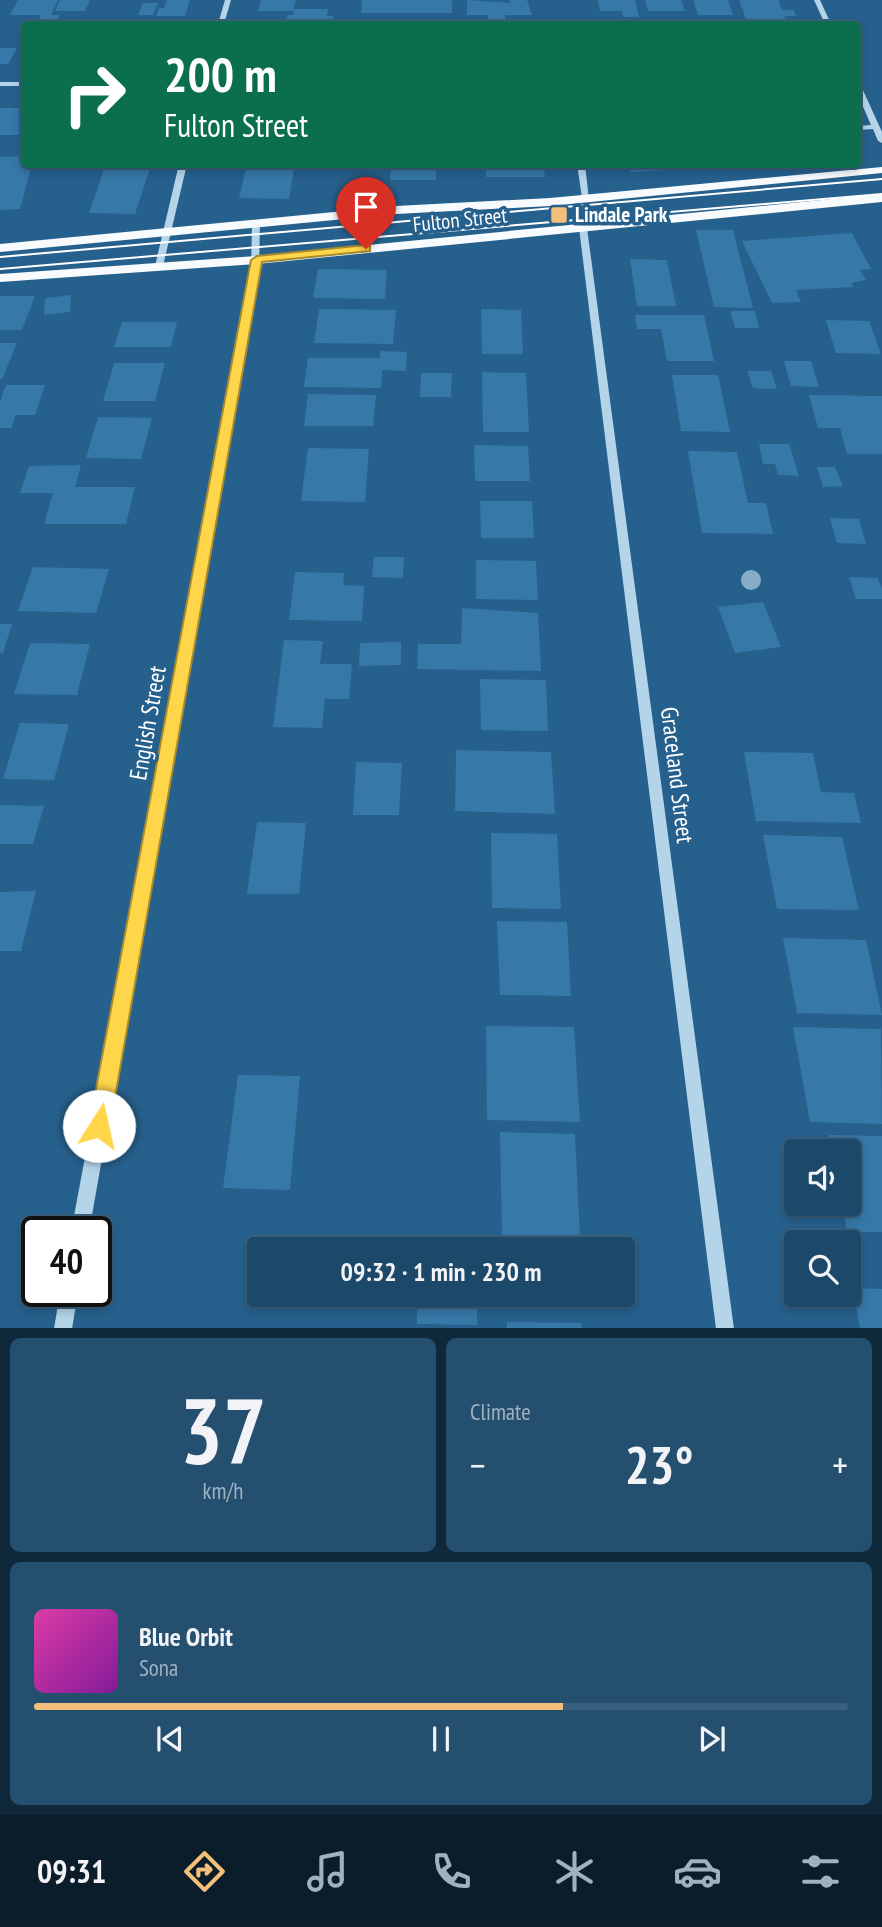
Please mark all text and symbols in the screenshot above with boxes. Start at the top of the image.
text: 200 m [164,42,277,106]
icon: right [49,49,140,140]
text: Fulton Street [164,104,308,146]
pin [336,177,396,249]
icon: arrive [347,188,385,226]
street label: Fulton Street [412,201,509,238]
place label: Lindale Park [575,201,668,228]
marker: Lindale Park [549,205,569,225]
street label: English Street [122,663,173,782]
street label: Graceland Street [654,705,701,845]
position arrow [62,1089,136,1163]
map controls [784,1139,861,1307]
button: sound [784,1139,861,1216]
speed limit sign: 40 [21,1216,112,1307]
button: search [784,1230,861,1307]
text: 09:32 · 1 min · 230 m [341,1255,541,1288]
text: 37 [180,1371,267,1489]
text: Climate [470,1397,531,1426]
text: 23° [625,1431,693,1498]
text: − [470,1440,486,1489]
text: + [832,1440,848,1489]
text: km/h [203,1476,243,1505]
text: Blue Orbit [139,1620,233,1653]
text: Sona [139,1653,178,1682]
icon: previous [151,1720,189,1758]
icon: pause [422,1720,460,1758]
icon: next [693,1720,731,1758]
icon: directions [180,1847,229,1896]
icon: music [303,1847,352,1896]
icon: phone [427,1847,476,1896]
icon: climate [550,1847,599,1896]
icon: car [673,1847,722,1896]
icon: filters [796,1847,845,1896]
text: 09:31 [37,1850,106,1892]

